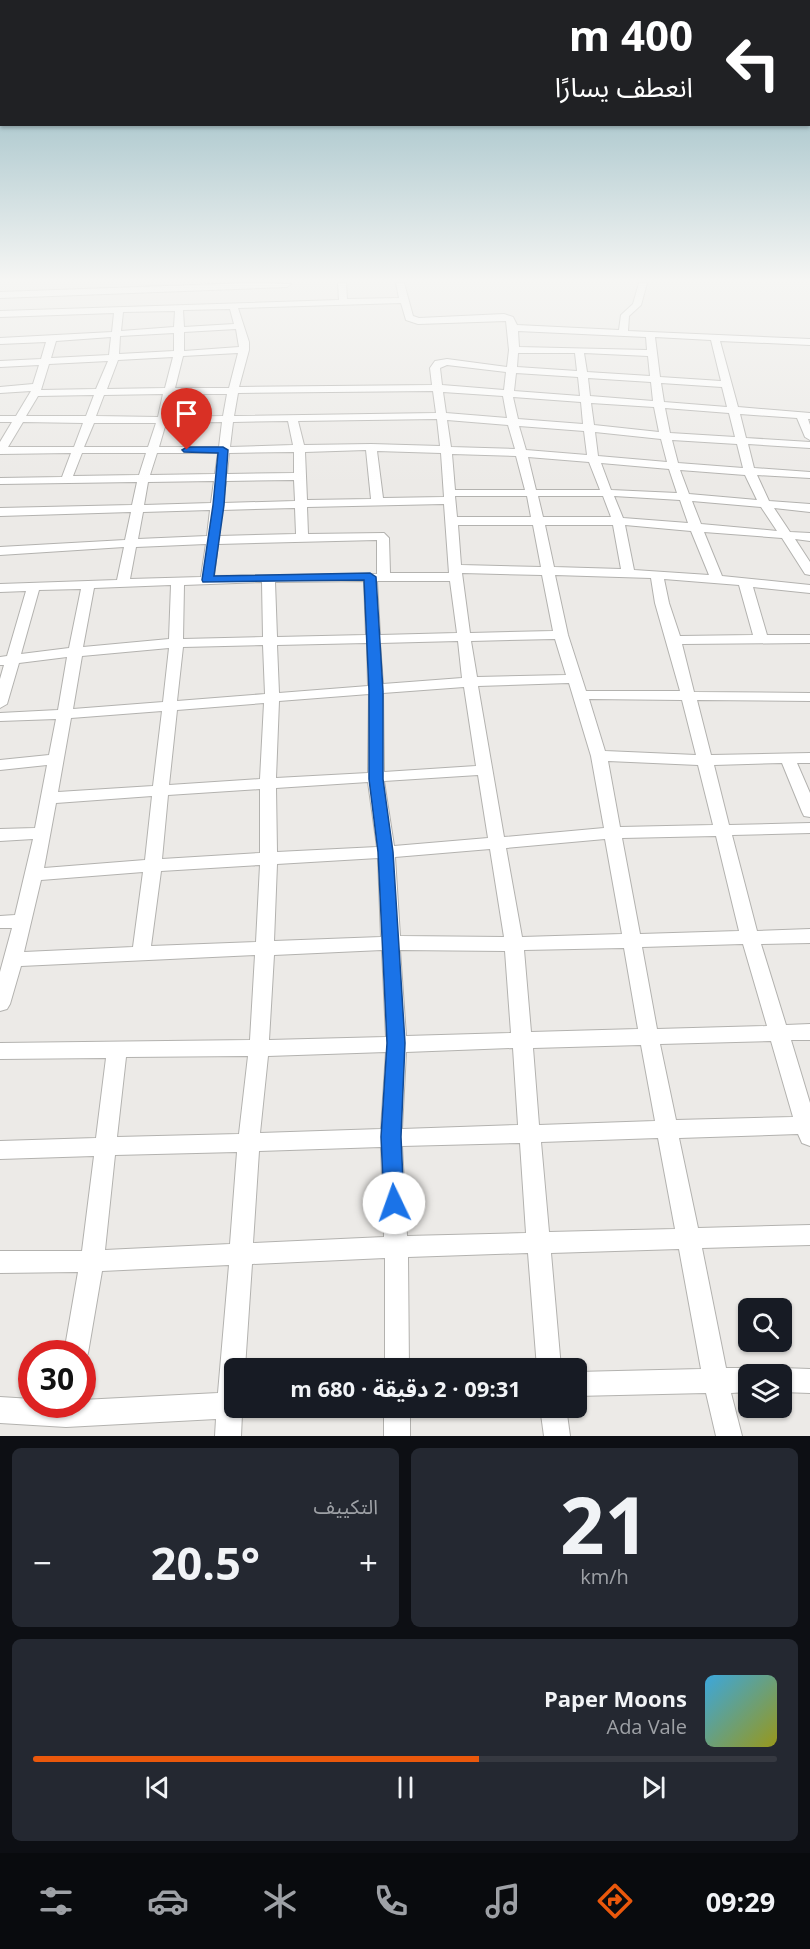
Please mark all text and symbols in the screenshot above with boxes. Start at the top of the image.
text: 400 m [569,6,693,63]
icon: left [714,24,792,102]
text: انعطف يسارًا [555,68,693,105]
pin [161,388,212,450]
icon: arrive [170,397,203,430]
position arrow [362,1171,426,1235]
map controls [738,1298,792,1418]
button: search [738,1298,792,1352]
speed limit sign: 30 [18,1340,96,1418]
button: layers [738,1364,792,1418]
text: 09:31 · 2 دقيقة · 680 m [290,1373,521,1403]
text: 21 [560,1471,649,1577]
text: التكييف [314,1493,378,1520]
text: 20.5° [151,1532,260,1593]
text: − [33,1540,52,1585]
text: + [359,1540,378,1585]
text: km/h [580,1563,629,1590]
text: Paper Moons [544,1683,687,1713]
text: Ada Vale [606,1713,687,1740]
icon: previous [141,1771,174,1804]
icon: pause [389,1771,422,1804]
icon: next [637,1771,670,1804]
icon: filters [35,1880,77,1922]
icon: car [147,1880,189,1922]
icon: climate [259,1880,301,1922]
icon: phone [370,1880,412,1922]
icon: music [482,1880,524,1922]
icon: directions [594,1880,636,1922]
text: 09:29 [706,1883,775,1920]

